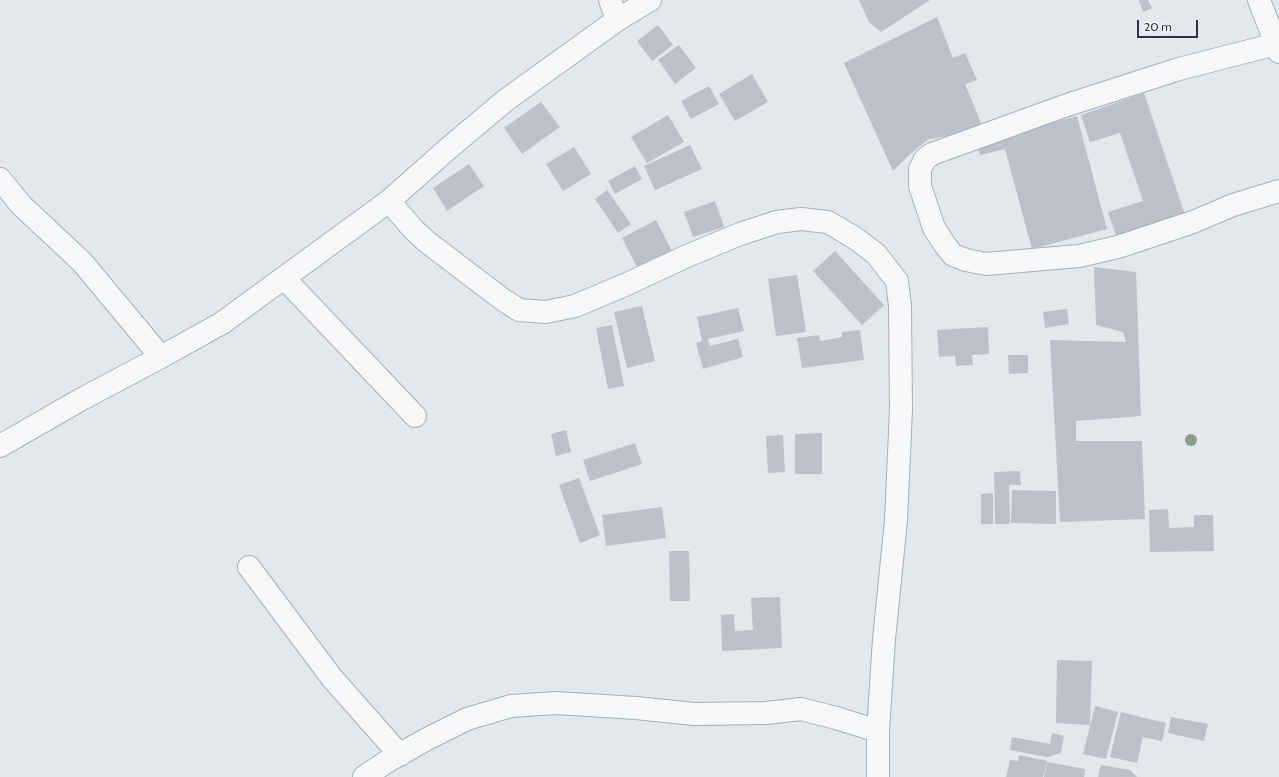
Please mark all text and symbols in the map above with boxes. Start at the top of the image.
scale bar [1139,12,1200,38]
text: 20 m [1144,19,1172,34]

